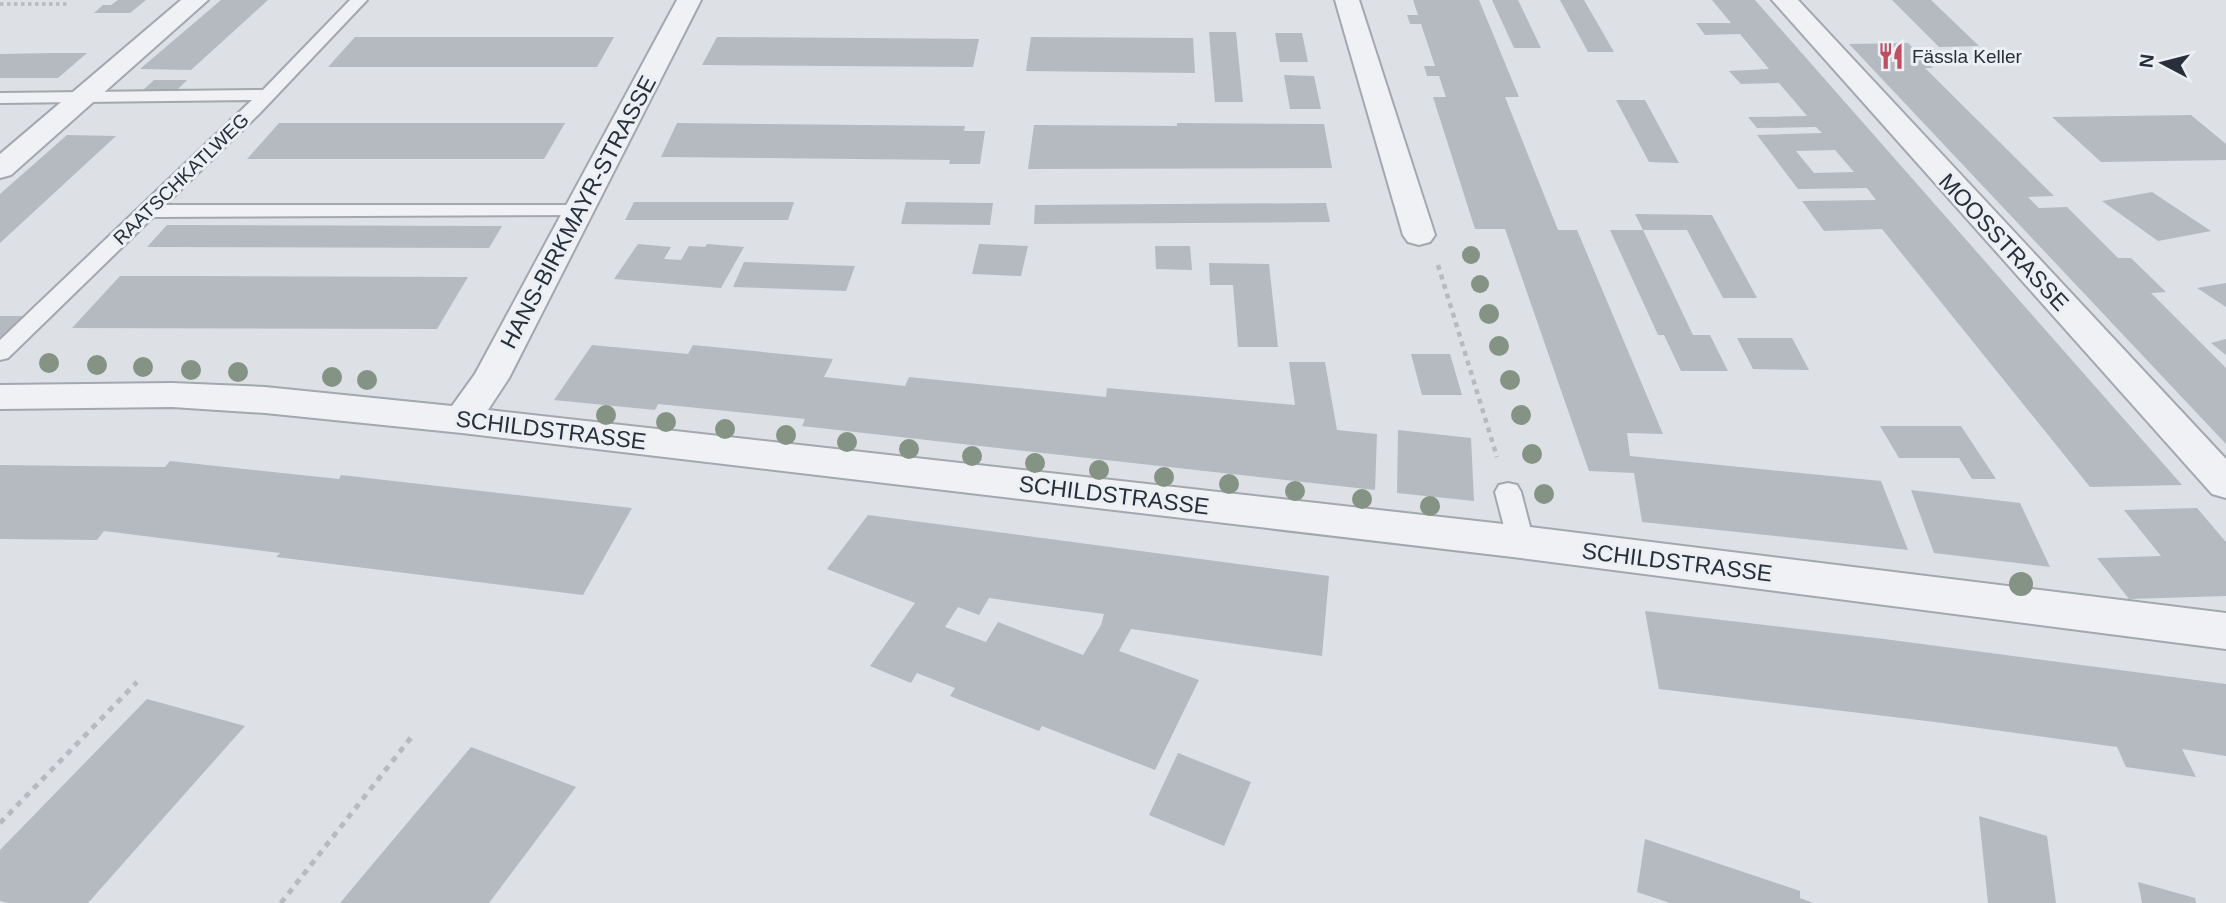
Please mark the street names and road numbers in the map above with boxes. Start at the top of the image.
street label: HANS-BIRKMAYR-STRASSE [495,71,661,353]
street label: RAATSCHKATLWEG [109,109,253,249]
street label: MOOSSTRASSE [1934,168,2074,316]
street label: SCHILDSTRASSE [454,405,648,455]
street label: SCHILDSTRASSE [1017,470,1211,520]
street label: SCHILDSTRASSE [1580,537,1774,587]

